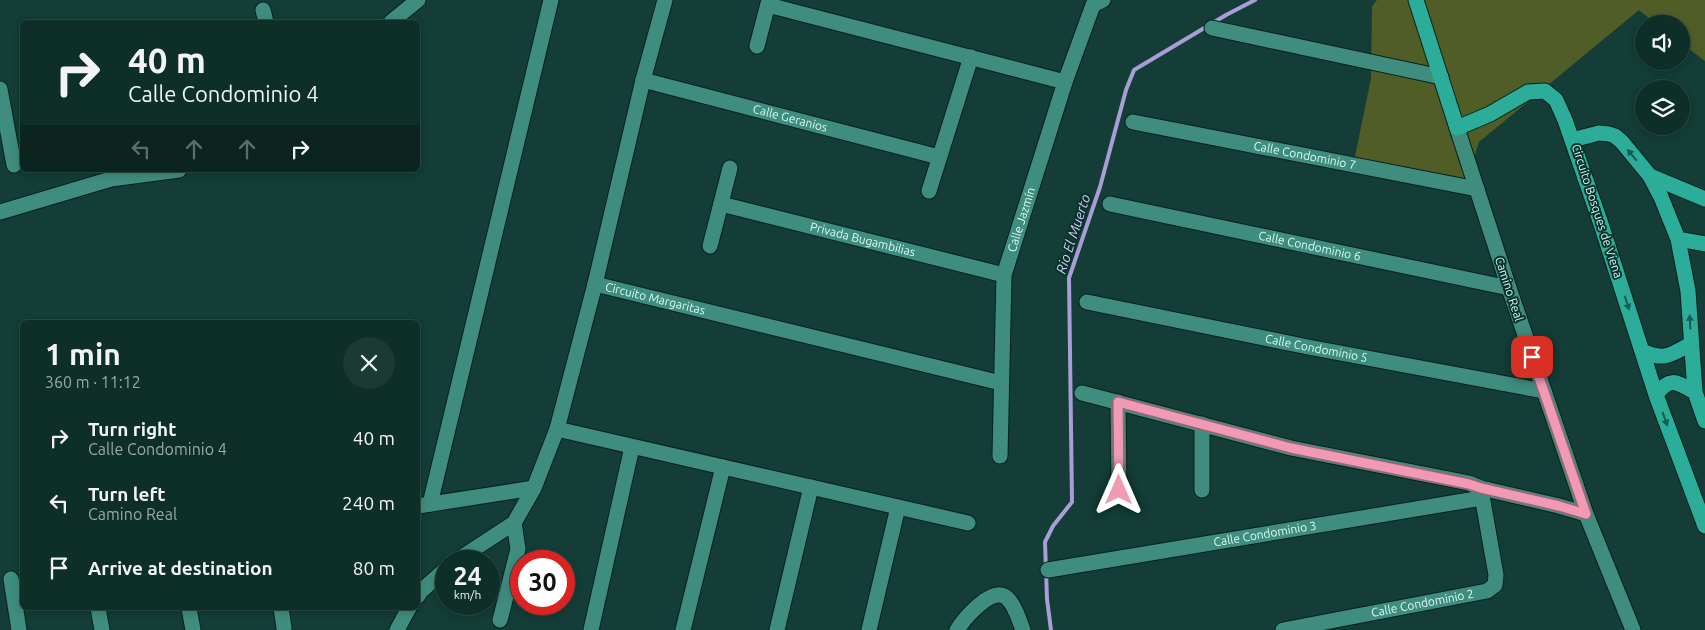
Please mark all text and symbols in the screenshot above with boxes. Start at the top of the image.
map controls [1635,15,1690,135]
button: sound [1635,15,1690,70]
icon: right [45,40,110,105]
text: 40 m [128,40,206,80]
button: layers [1635,80,1690,135]
text: Calle Condominio 4 [128,81,319,106]
street label: Calle Geranios [752,102,829,134]
icon: left [127,135,155,163]
icon: ahead [180,135,208,163]
icon: ahead [233,135,261,163]
icon: right [286,135,314,163]
street label: Calle Condominio 7 [1253,139,1357,171]
street label: Circuito Bosques de Viena [1570,142,1625,279]
one-way arrow [1627,149,1638,162]
street label: Calle Jazmín [1005,186,1037,253]
water label: Rio El Muerto [1053,192,1093,276]
street label: Privada Bugambilias [809,220,917,258]
street label: Calle Condominio 6 [1257,228,1362,263]
street label: Camino Real [1493,255,1526,323]
street label: Circuito Margaritas [604,280,707,317]
one-way arrow [1624,295,1631,310]
one-way arrow [1685,313,1693,329]
street label: Calle Condominio 5 [1264,331,1369,364]
pin [1511,336,1553,378]
text: 1 min [45,337,121,371]
button: close [343,337,395,389]
icon: arrive [1518,343,1546,371]
text: 360 m · 11:12 [45,373,141,391]
one-way arrow [1661,412,1669,427]
text: Turn right [88,418,176,440]
icon: right [45,424,73,452]
text: 40 m [353,427,395,449]
text: Calle Condominio 4 [88,440,227,458]
position arrow [1092,463,1144,515]
text: Turn left [88,483,166,505]
icon: left [45,489,73,517]
text: 240 m [342,492,395,514]
text: Camino Real [88,505,177,523]
street label: Calle Condominio 3 [1213,519,1317,548]
speed limit sign: 30 [510,550,575,615]
icon: arrive [45,554,73,582]
text: Arrive at destination [88,557,273,579]
text: 80 m [353,557,395,579]
text: 24 [453,562,482,590]
street label: Calle Condominio 2 [1370,587,1475,619]
text: km/h [454,588,481,601]

